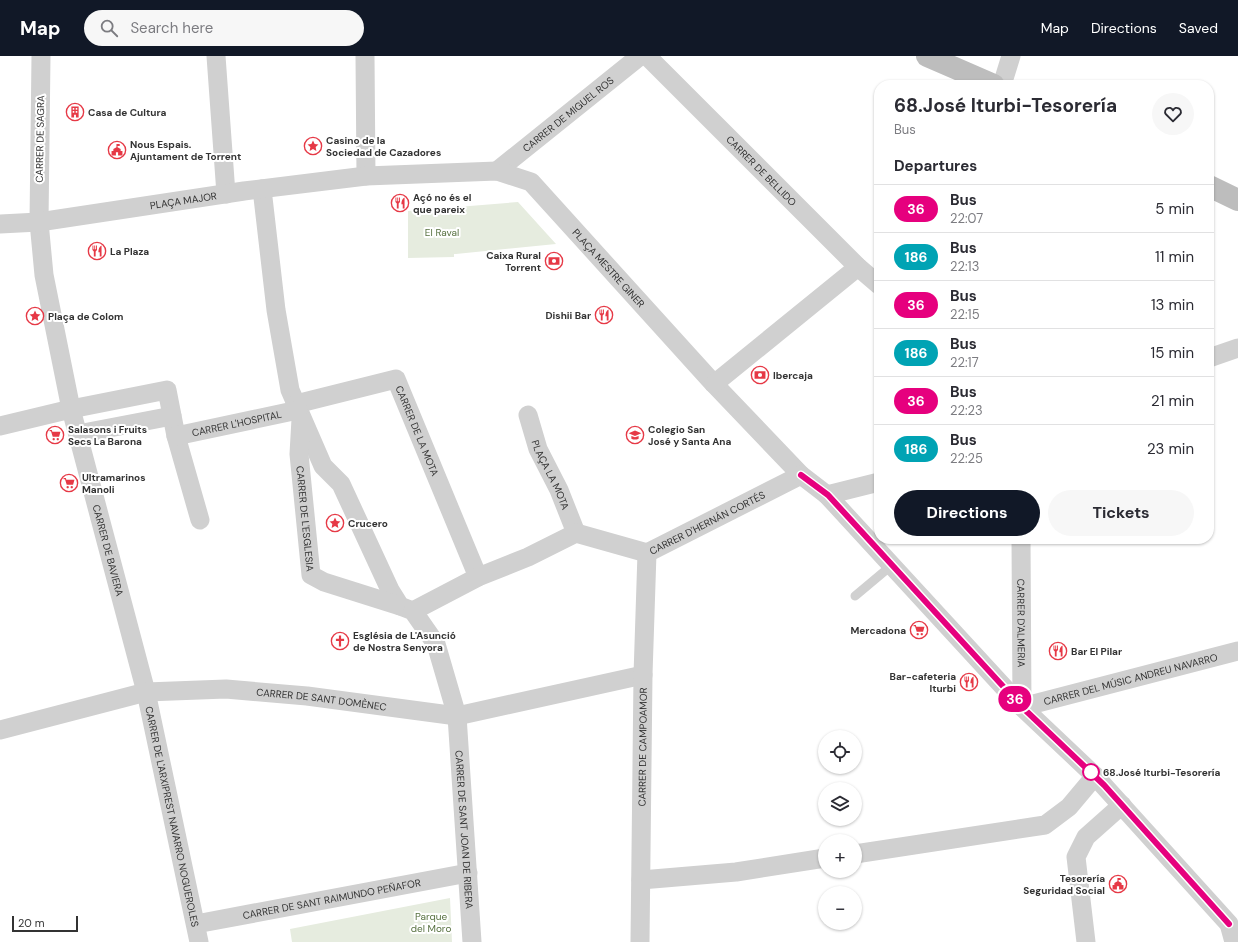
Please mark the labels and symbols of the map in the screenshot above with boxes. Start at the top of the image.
street label: CARRER DE MIGUEL ROS [520,73,616,154]
street label: CARRER DE SAGRA [33,95,47,183]
building icon: Casa de Cultura [65,102,85,122]
place label: Casa de Cultura [88,106,166,119]
street label: CARRER DE BELLIDO [724,133,800,209]
place label: Casino de la Sociedad de Cazadores [326,134,441,159]
place icon: Casino de la Sociedad de Cazadores [303,136,323,156]
place label: Nous Espais. Ajuntament de Torrent [130,138,241,163]
public building icon: Nous Espais. Ajuntament de Torrent [107,140,127,160]
street label: PLAÇA MAJOR [149,189,218,212]
place label: Açó no és el que pareix [413,191,472,216]
restaurant icon: Açó no és el que pareix [390,193,410,213]
park label: El Raval [425,226,459,239]
street label: PLAÇA MESTRE GINER [570,226,648,310]
restaurant icon: La Plaza [87,241,107,261]
place label: La Plaza [110,245,149,258]
place label: Caixa Rural Torrent [486,249,541,274]
bank icon: Caixa Rural Torrent [544,251,564,271]
restaurant icon: Dishii Bar [594,305,614,325]
place icon: Plaça de Colom [25,306,45,326]
place label: Dishii Bar [546,309,591,322]
place label: Plaça de Colom [48,310,124,323]
bank icon: Ibercaja [750,365,770,385]
place label: Ibercaja [773,369,813,382]
street label: CARRER DE LA MOTA [393,383,442,478]
street label: CARRER L'HOSPITAL [191,407,283,439]
place label: Salasons i Fruits Secs La Barona [68,423,147,448]
place label: Colegio San José y Santa Ana [648,423,731,448]
supermarket icon: Salasons i Fruits Secs La Barona [45,425,65,445]
school or university icon: Colegio San José y Santa Ana [625,425,645,445]
street label: PLAÇA LA MOTA [529,438,573,512]
street label: CARRER DE L'ESGLESIA [294,465,317,572]
place label: Ultramarinos Manoli [82,471,146,496]
supermarket icon: Ultramarinos Manoli [59,473,79,493]
street label: CARRER D'HERNÁN CORTÉS [647,488,767,557]
street label: CARRER DE BAVIERA [90,503,127,598]
place icon: Crucero [325,513,345,533]
place label: Crucero [348,517,388,530]
street label: CARRER D'ALMERIA [1015,579,1028,668]
supermarket icon: Mercadona [909,620,929,640]
place label: Mercadona [850,624,906,637]
place label: Església de L'Asunció de Nostra Senyora [353,629,456,654]
church icon: Església de L'Asunció de Nostra Senyora [330,631,350,651]
restaurant icon: Bar El Pilar [1048,641,1068,661]
place label: Bar El Pilar [1071,645,1122,658]
street label: CARRER DEL MÚSIC ANDREU NAVARRO [1042,650,1219,708]
place label: Bar-cafeteria Iturbi [890,670,956,695]
restaurant icon: Bar-cafeteria Iturbi [959,672,979,692]
street label: CARRER DE SANT DOMÈNEC [256,685,388,713]
line badge: 36 [997,686,1033,712]
street label: CARRER DE CAMPOAMOR [635,687,649,807]
street label: CARRER DE L'ARXIPREST NAVARRO NOGUEROLES [143,705,202,928]
street label: CARRER DE SANT JOAN DE RIBERA [453,750,476,910]
marker: 68.José Iturbi-Tesorería [1082,763,1100,781]
place label: 68.José Iturbi-Tesorería [1103,766,1221,779]
place label: Tesorería Seguridad Social [1023,872,1105,897]
public building icon: Tesorería Seguridad Social [1108,874,1128,894]
street label: CARRER DE SANT RAIMUNDO PEÑAFOR [242,875,422,922]
park label: Parque del Moro [411,910,451,935]
scale bar [12,914,78,933]

